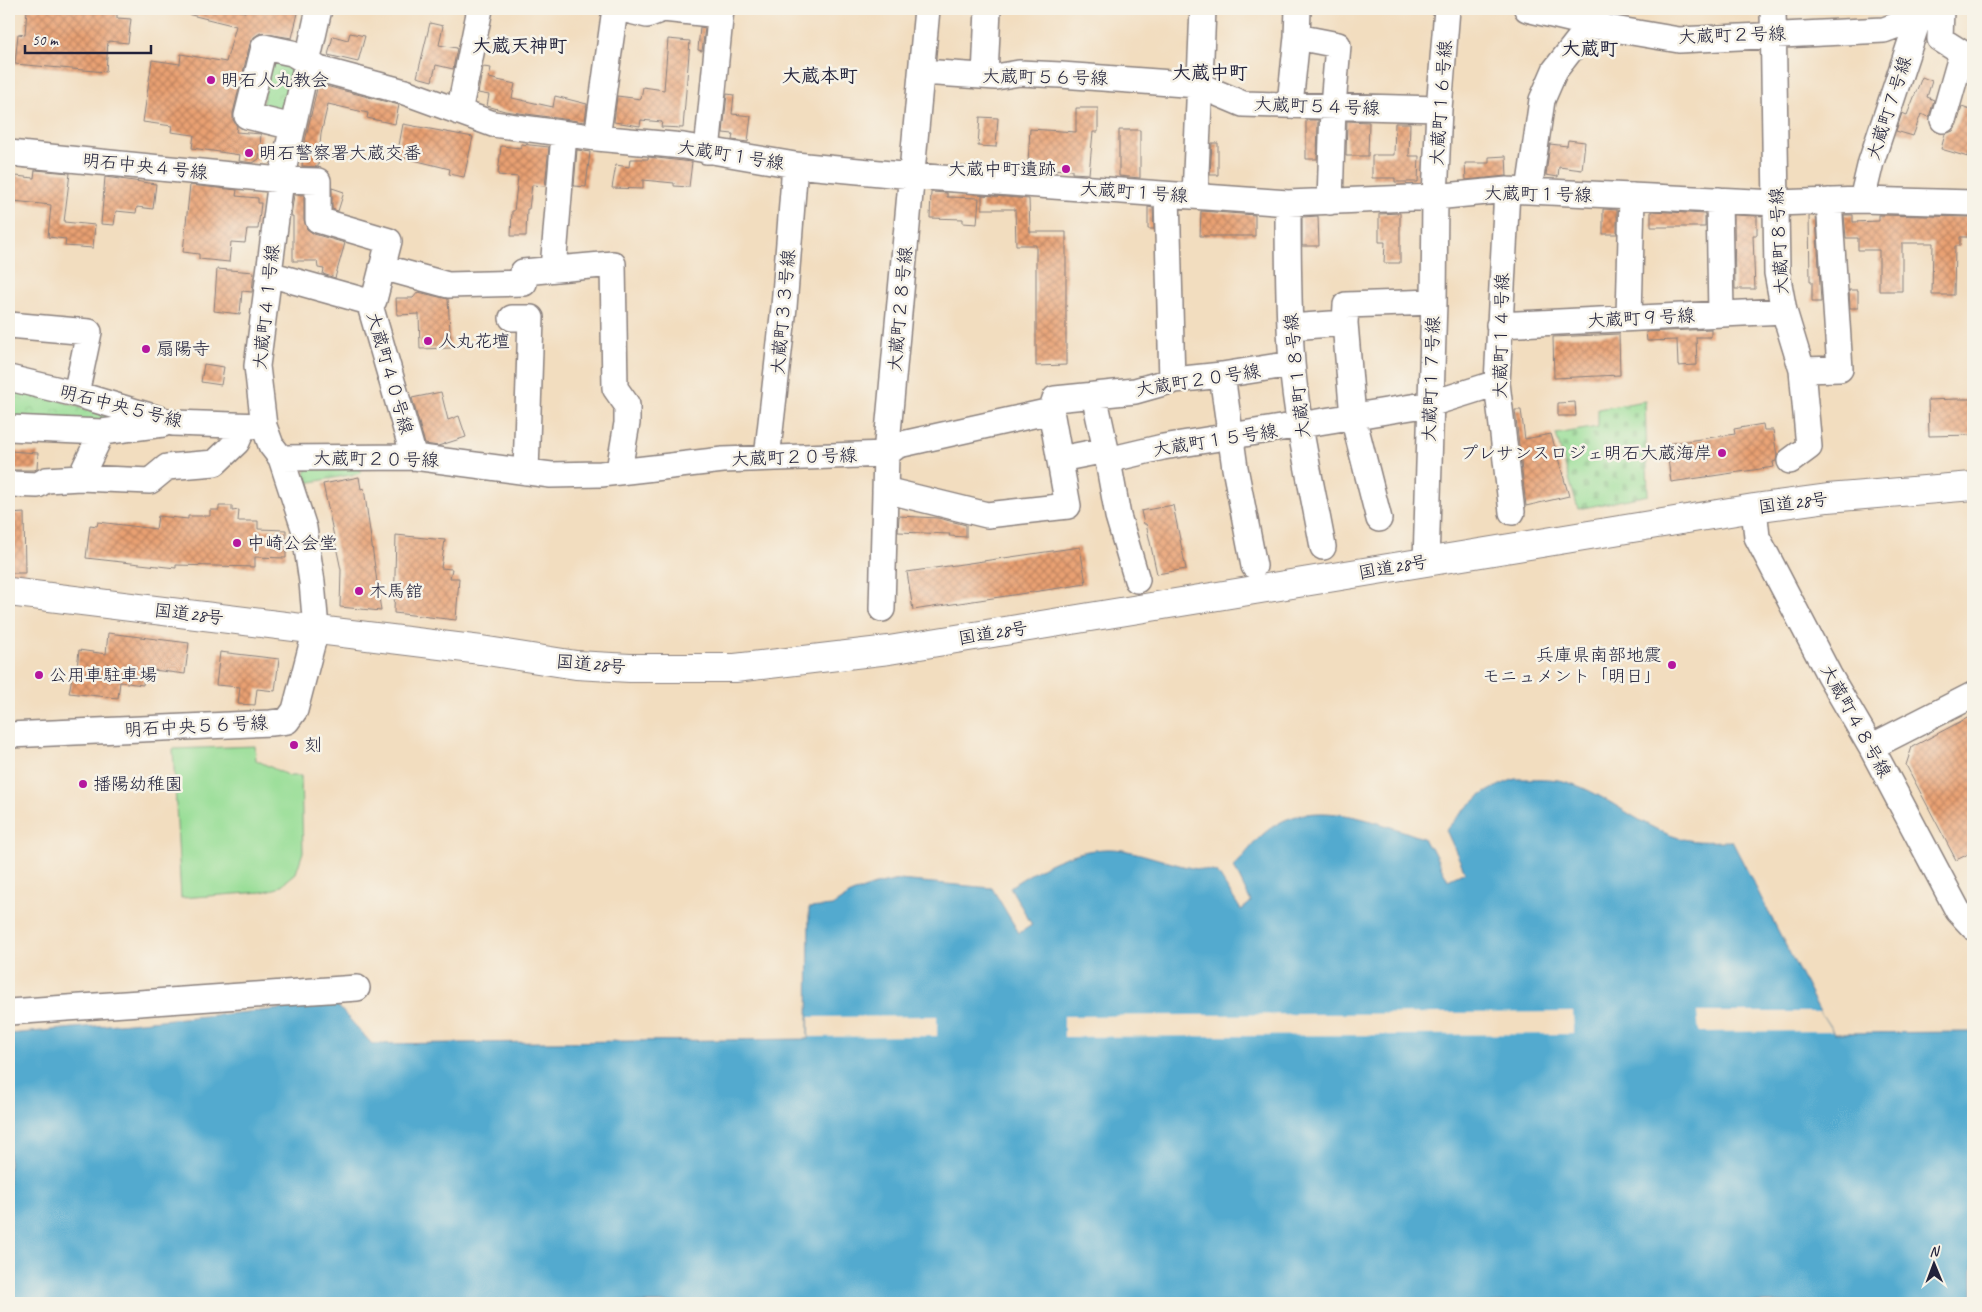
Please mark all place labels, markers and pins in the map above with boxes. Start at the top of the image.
place label: 明石人丸教会 [221,69,329,91]
marker: 明石人丸教会 [205,74,217,86]
place label: 明石警察署大蔵交番 [259,142,421,164]
marker: 明石警察署大蔵交番 [243,147,255,159]
place label: 大蔵中町遺跡 [948,158,1056,180]
marker: 大蔵中町遺跡 [1060,163,1072,175]
place label: 人丸花壇 [438,330,510,352]
marker: 人丸花壇 [422,335,434,347]
place label: 扇陽寺 [156,338,210,360]
marker: 扇陽寺 [140,343,152,355]
place label: プレサンスロジェ明石大蔵海岸 [1460,442,1712,464]
marker: プレサンスロジェ明石大蔵海岸 [1716,447,1728,459]
place label: 中崎公会堂 [247,532,337,554]
marker: 中崎公会堂 [231,537,243,549]
place label: 木馬舘 [369,580,423,602]
marker: 木馬舘 [353,585,365,597]
place label: 兵庫県南部地震 モニュメント「明日」 [1482,644,1662,687]
marker: 兵庫県南部地震 モニュメント「明日」 [1666,659,1678,671]
place label: 公用車駐車場 [49,664,157,686]
marker: 公用車駐車場 [33,669,45,681]
place label: 刻 [304,734,322,756]
marker: 刻 [288,739,300,751]
place label: 播陽幼稚園 [93,773,183,795]
marker: 播陽幼稚園 [77,778,89,790]

